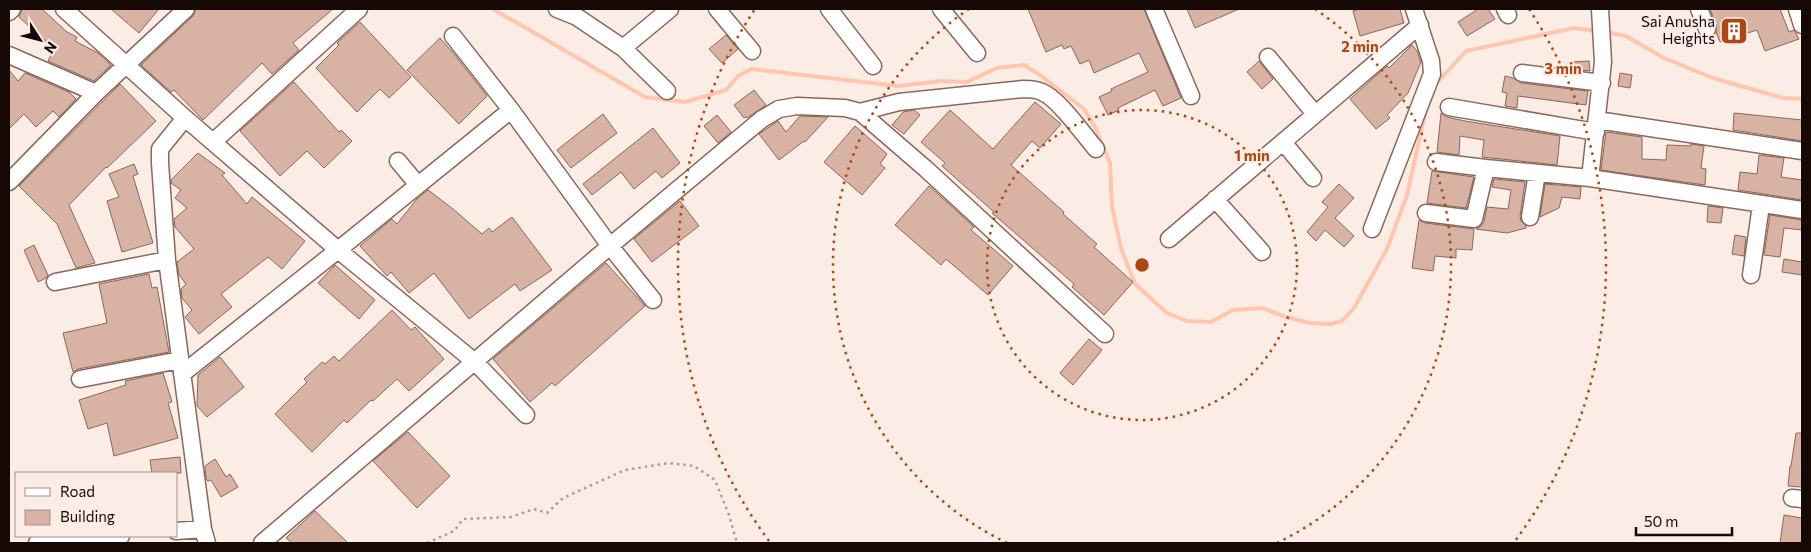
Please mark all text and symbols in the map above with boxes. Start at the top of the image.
place label: Sai Anusha Heights [1641,12,1715,47]
north arrow [15,15,65,65]
building icon: Sai Anusha Heights [1719,16,1749,46]
text: 2 min [1341,37,1379,55]
text: N [41,39,61,57]
text: 3 min [1544,59,1582,77]
text: 1 min [1234,146,1270,164]
centre of rings [1133,256,1151,274]
legend [15,472,178,537]
text: Road [60,482,95,500]
scale bar [1636,504,1732,536]
text: Building [60,507,115,525]
text: 50 m [1644,512,1678,530]

